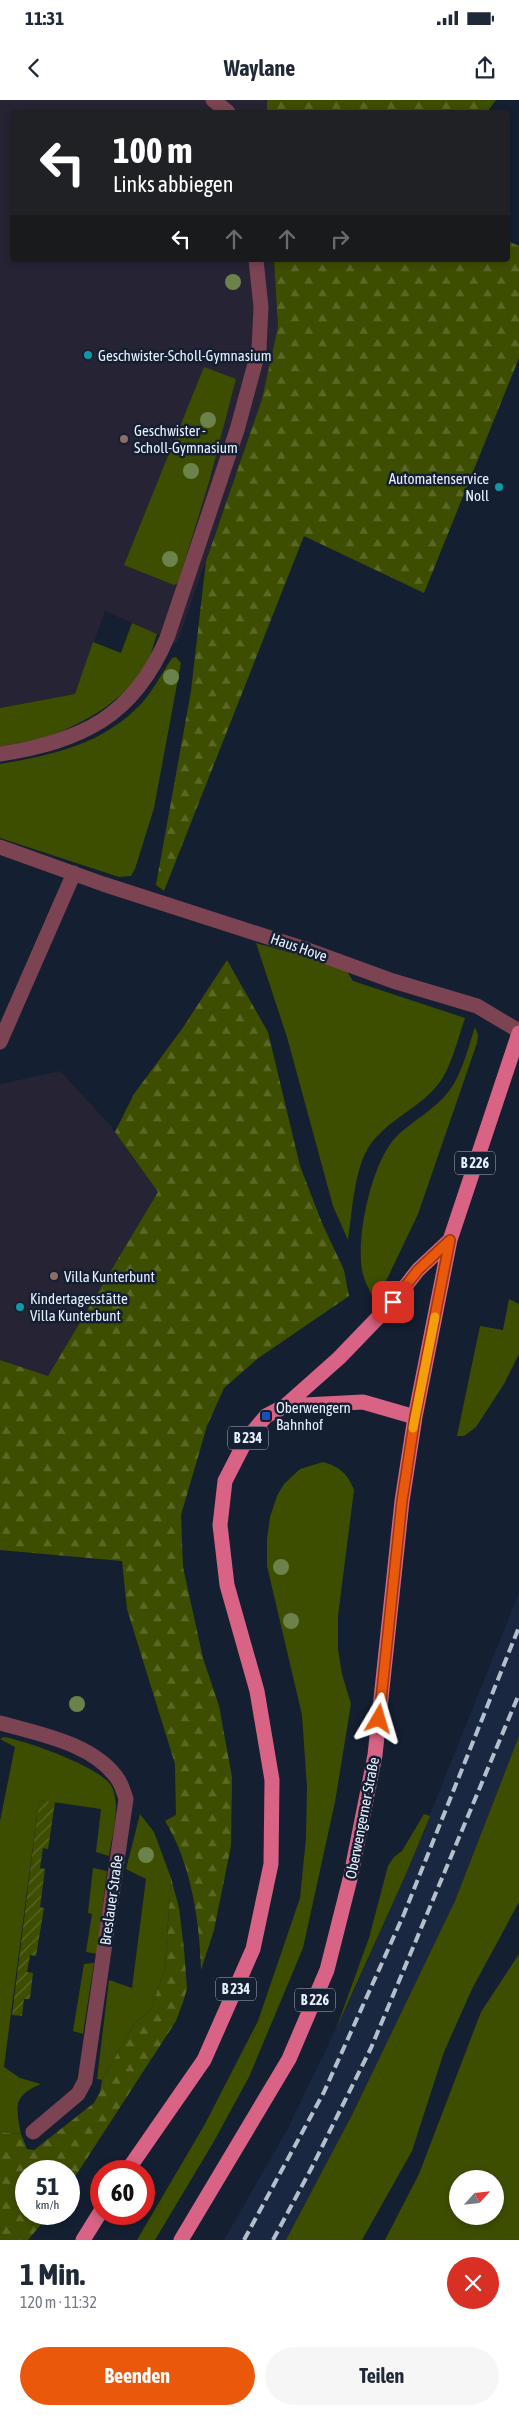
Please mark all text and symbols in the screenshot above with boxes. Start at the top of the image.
text: 11:31 [25,7,64,29]
icon: back [20,54,48,82]
icon: share [471,54,499,82]
text: Waylane [224,55,295,81]
icon: left [30,130,95,195]
text: 100 m [113,130,192,170]
text: Links abbiegen [113,171,234,197]
icon: left [167,225,195,253]
icon: ahead [220,225,248,253]
icon: ahead [273,225,301,253]
icon: right [326,225,354,253]
place label: Geschwister-Scholl-Gymnasium [98,347,272,364]
marker: Geschwister-Scholl-Gymnasium [82,349,94,361]
place label: Geschwister - Scholl-Gymnasium [134,422,238,456]
marker: Geschwister - Scholl-Gymnasium [118,433,130,445]
place label: Automatenservice Noll [389,470,489,504]
marker: Automatenservice Noll [493,481,505,493]
street label: Haus Hove [268,929,330,965]
road number: B 226 [455,1152,495,1174]
place label: Villa Kunterbunt [64,1268,155,1285]
marker: Villa Kunterbunt [48,1270,60,1282]
pin [372,1281,414,1323]
icon: arrive [379,1288,407,1316]
place label: Kindertagesstätte Villa Kunterbunt [30,1290,128,1324]
marker: Kindertagesstätte Villa Kunterbunt [14,1301,26,1313]
place label: Oberwengern Bahnhof [276,1399,351,1433]
marker: Oberwengern Bahnhof [260,1410,272,1422]
road number: B 234 [228,1426,268,1450]
position arrow [352,1692,404,1744]
street label: Oberwengerner Straße [342,1756,382,1880]
street label: Breslauer Straße [96,1854,126,1946]
road number: B 234 [216,1978,256,2000]
road number: B 226 [295,1988,335,2012]
speed limit sign: 60 [90,2160,155,2225]
north arrow [449,2170,504,2225]
map controls [449,2170,504,2225]
text: 51 [36,2172,59,2200]
text: km/h [36,2198,59,2212]
text: 1 Min. [20,2257,85,2291]
button: close [447,2257,499,2309]
text: 120 m · 11:32 [20,2293,97,2311]
button: Beenden [20,2347,255,2405]
button: Teilen [265,2347,499,2405]

